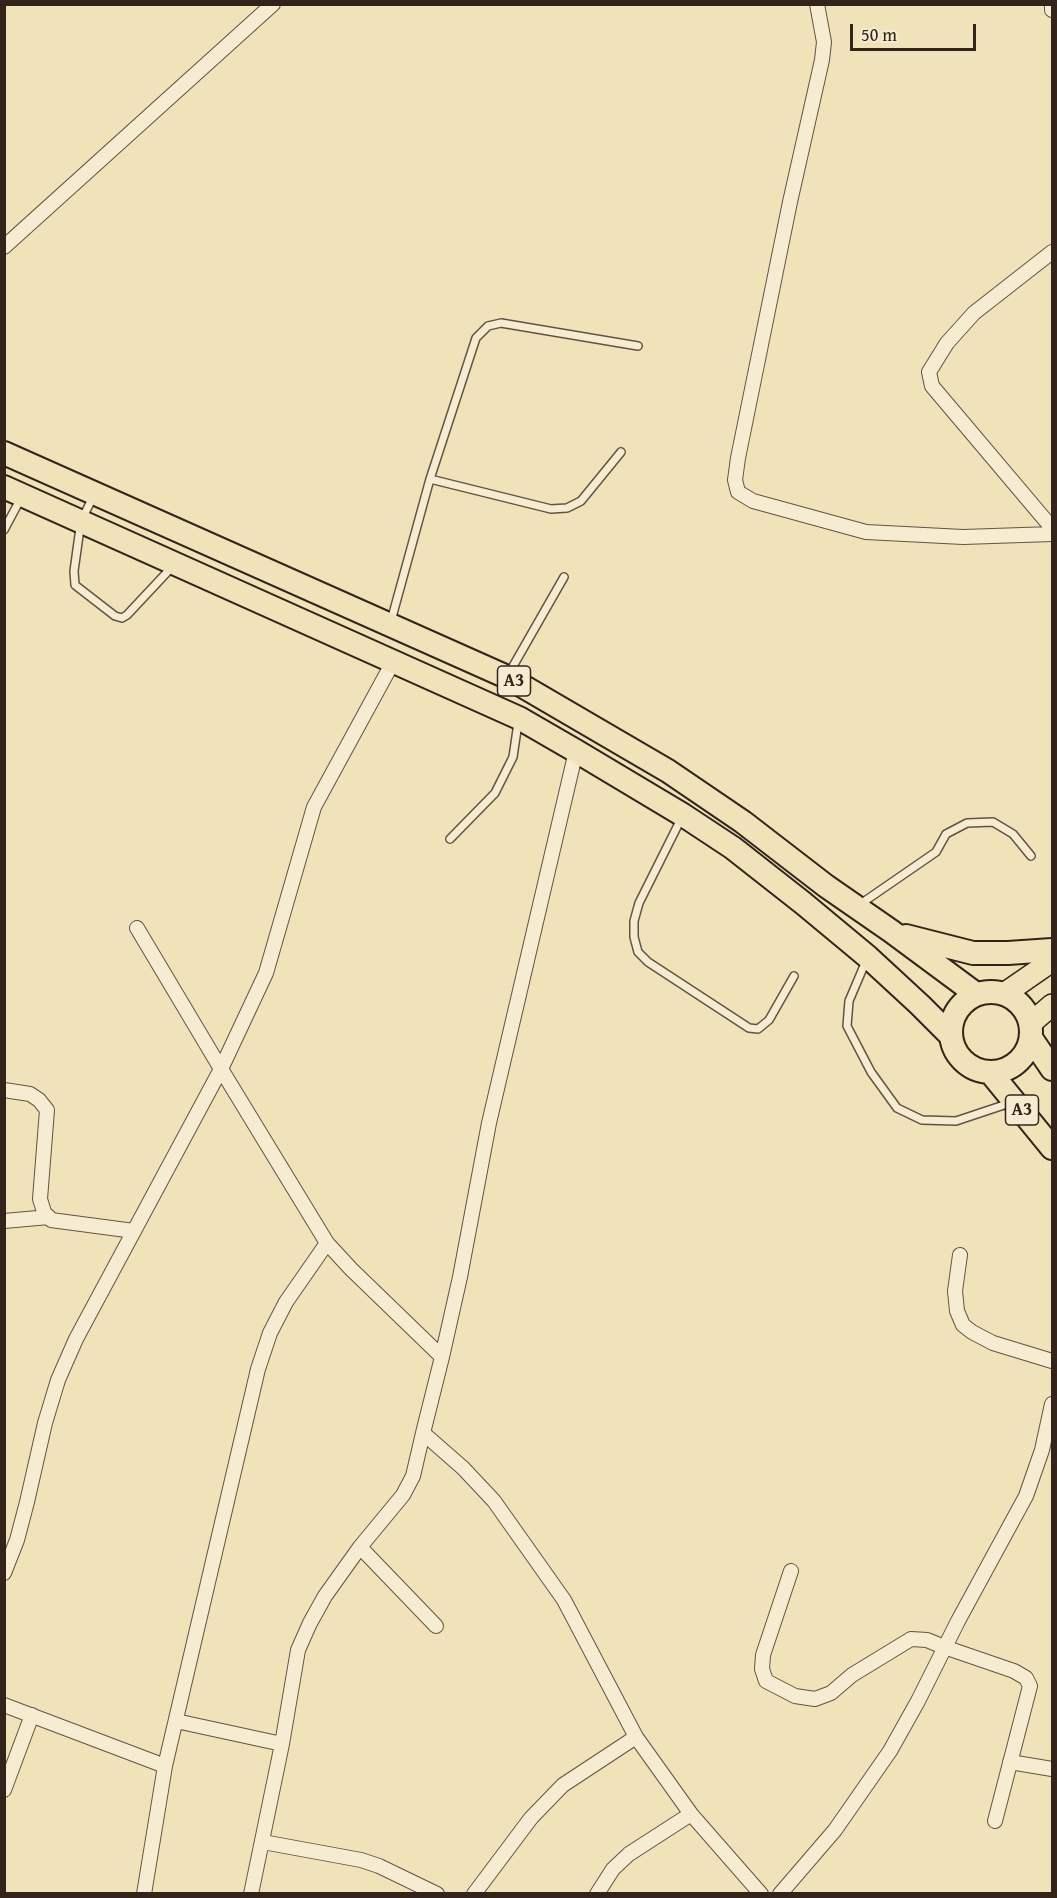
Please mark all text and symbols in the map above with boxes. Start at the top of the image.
scale bar [853,12,979,50]
text: 50 m [861,21,897,48]
road number: A3 [498,666,530,696]
road number: A3 [1006,1095,1038,1125]

